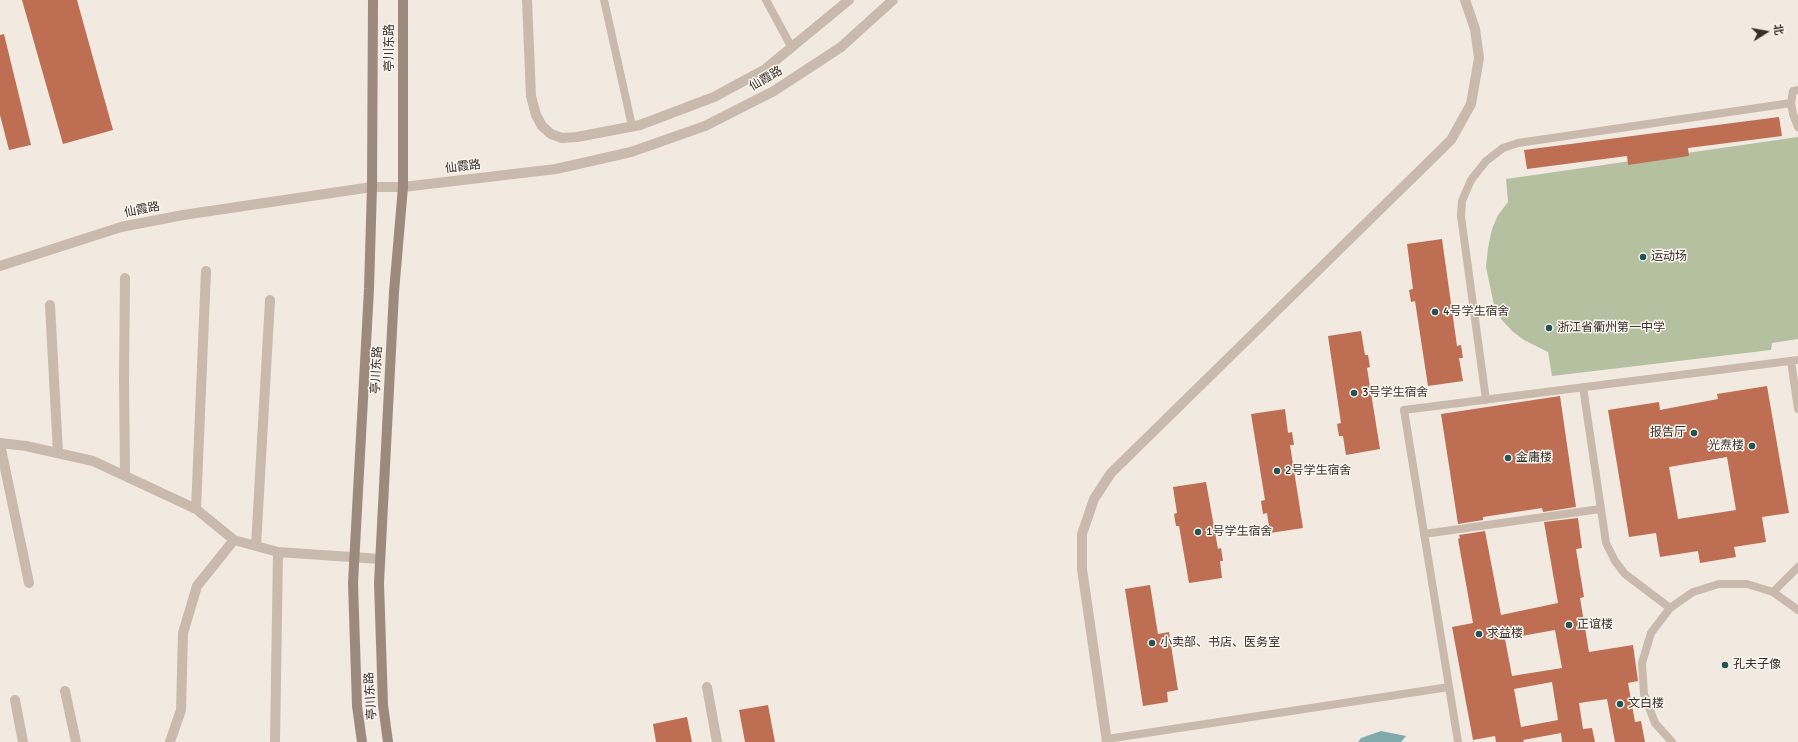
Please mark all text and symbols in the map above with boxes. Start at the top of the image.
north arrow [1746,12,1786,52]
text: 北 [1771,23,1786,36]
street label: 亭川东路 [383,24,397,72]
street label: 仙霞路 [747,64,785,94]
street label: 仙霞路 [444,158,482,176]
street label: 仙霞路 [123,199,161,221]
place label: 运动场 [1651,250,1687,264]
marker: 运动场 [1638,252,1648,262]
place label: 4号学生宿舍 [1443,305,1509,319]
marker: 4号学生宿舍 [1430,307,1440,317]
place label: 浙江省衢州第一中学 [1557,321,1665,335]
marker: 浙江省衢州第一中学 [1544,323,1554,333]
street label: 亭川东路 [369,346,385,394]
place label: 3号学生宿舍 [1362,386,1428,400]
marker: 3号学生宿舍 [1349,388,1359,398]
place label: 报告厅 [1650,426,1686,440]
marker: 报告厅 [1689,428,1699,438]
place label: 光焘楼 [1708,439,1744,453]
marker: 光焘楼 [1747,441,1757,451]
place label: 金庸楼 [1516,451,1552,465]
marker: 金庸楼 [1503,453,1513,463]
place label: 2号学生宿舍 [1285,464,1351,478]
marker: 2号学生宿舍 [1272,466,1282,476]
place label: 1号学生宿舍 [1206,525,1272,539]
marker: 1号学生宿舍 [1193,527,1203,537]
place label: 正谊楼 [1577,618,1613,632]
marker: 正谊楼 [1564,620,1574,630]
place label: 求益楼 [1487,627,1523,641]
marker: 求益楼 [1474,629,1484,639]
place label: 小卖部、书店、医务室 [1160,636,1280,650]
marker: 小卖部、书店、医务室 [1147,638,1157,648]
place label: 孔夫子像 [1733,658,1781,672]
marker: 孔夫子像 [1720,660,1730,670]
street label: 亭川东路 [362,672,380,720]
place label: 文白楼 [1628,697,1664,711]
marker: 文白楼 [1615,699,1625,709]

